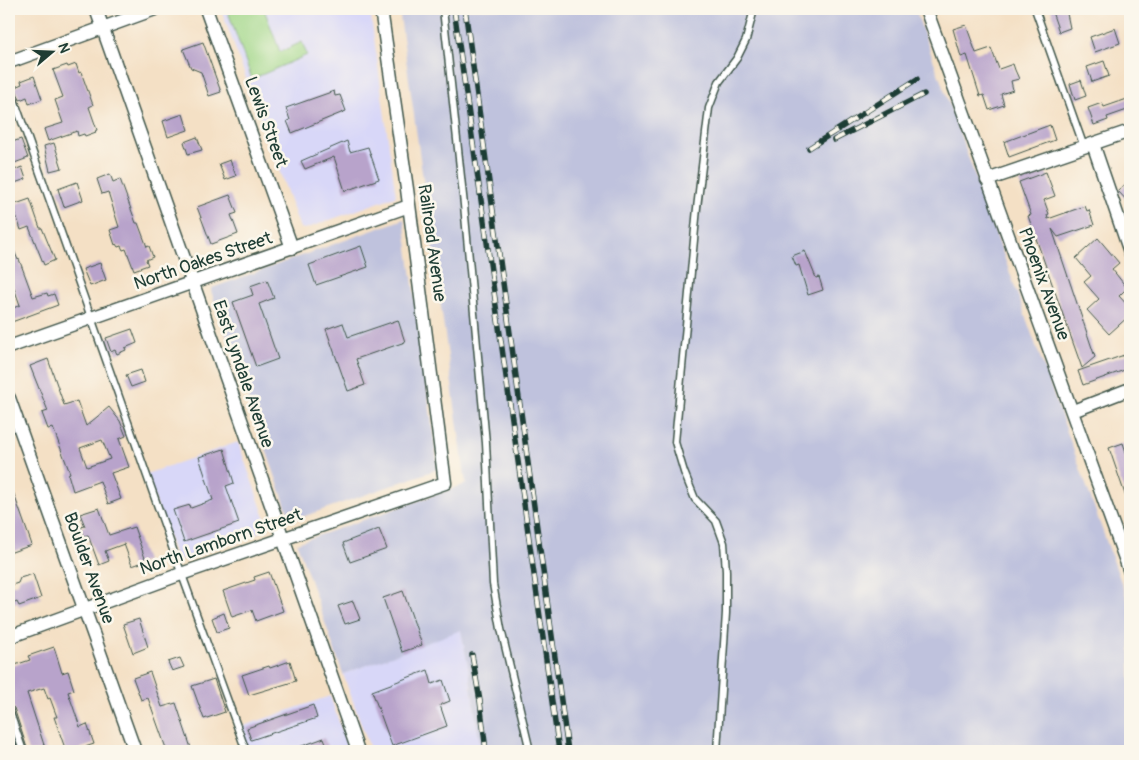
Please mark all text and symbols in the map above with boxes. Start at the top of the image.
north arrow [28,28,78,78]
text: N [54,41,73,55]
street label: Lewis Street [239,73,293,171]
street label: Railroad Avenue [412,183,452,303]
street label: Phoenix Avenue [1013,225,1075,344]
street label: North Oakes Street [131,226,276,295]
street label: East Lyndale Avenue [207,297,279,451]
street label: North Lamborn Street [137,503,306,581]
street label: Boulder Avenue [58,509,120,627]

